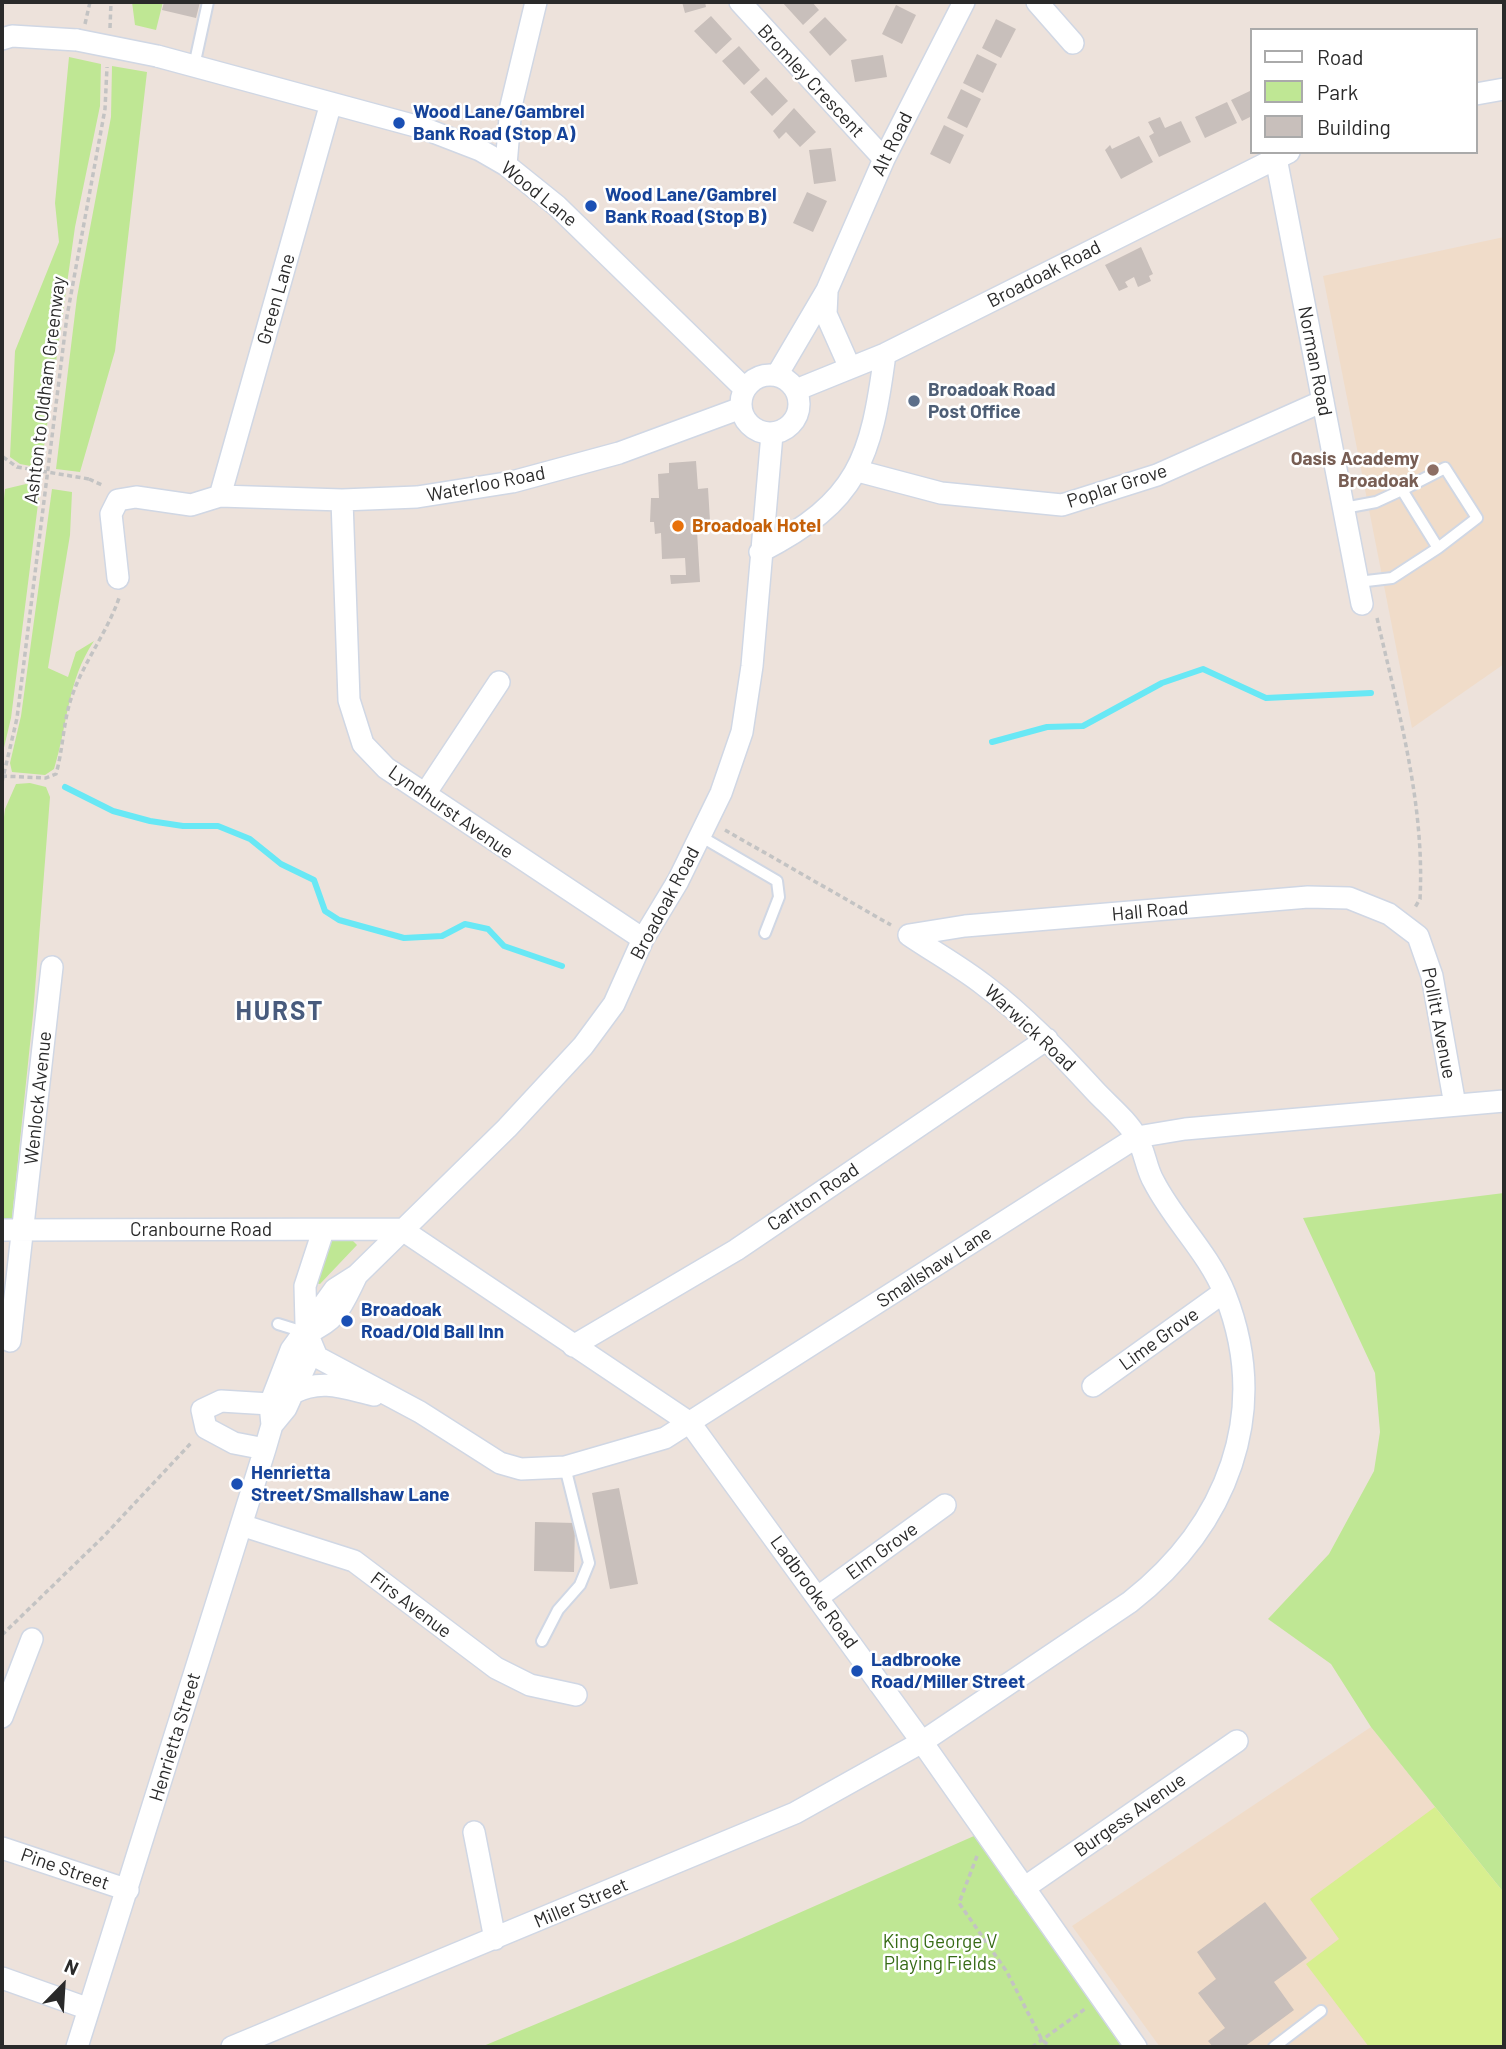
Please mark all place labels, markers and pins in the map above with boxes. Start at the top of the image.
place label: Wood Lane/Gambrel Bank Road (Stop A) [413,101,585,145]
marker: Wood Lane/Gambrel Bank Road (Stop A) [391,115,407,131]
place label: Wood Lane/Gambrel Bank Road (Stop B) [605,184,777,228]
marker: Wood Lane/Gambrel Bank Road (Stop B) [583,198,599,214]
place label: Broadoak Road Post Office [928,379,1056,423]
marker: Broadoak Road Post Office [906,393,922,409]
place label: Oasis Academy Broadoak [1291,448,1419,492]
marker: Oasis Academy Broadoak [1425,462,1441,478]
place label: Broadoak Hotel [692,515,821,537]
marker: Broadoak Hotel [670,518,686,534]
place label: Broadoak Road/Old Ball Inn [361,1299,504,1343]
marker: Broadoak Road/Old Ball Inn [339,1313,355,1329]
place label: Henrietta Street/Smallshaw Lane [251,1462,450,1506]
marker: Henrietta Street/Smallshaw Lane [229,1476,245,1492]
place label: Ladbrooke Road/Miller Street [871,1649,1025,1693]
marker: Ladbrooke Road/Miller Street [849,1663,865,1679]

